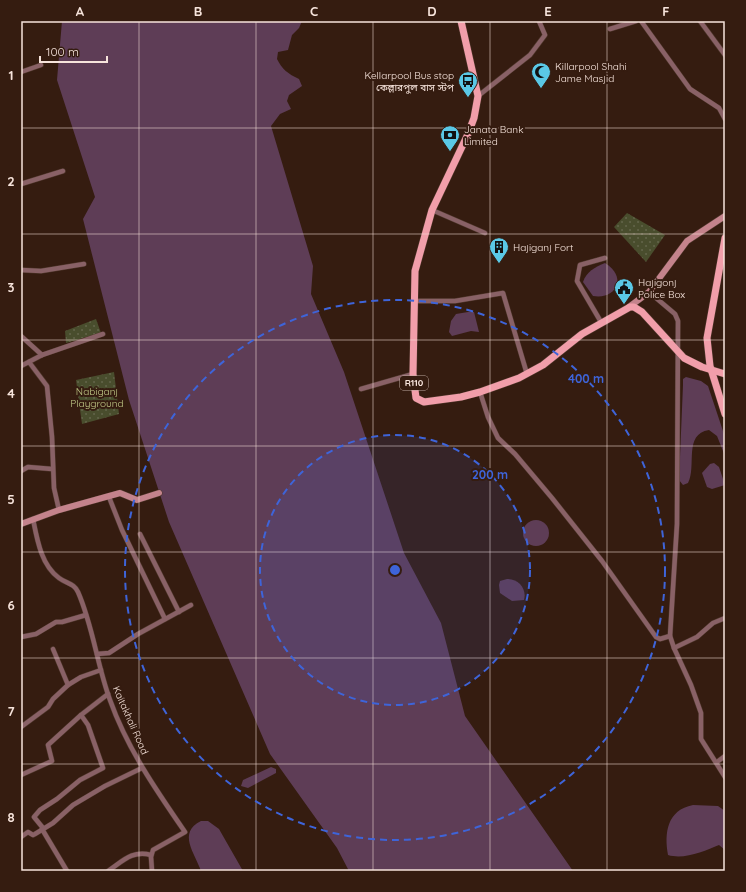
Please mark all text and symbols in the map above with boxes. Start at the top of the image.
text: A [76,3,85,19]
text: B [194,3,202,19]
text: C [310,3,318,19]
text: D [427,3,437,19]
text: E [544,3,552,19]
text: F [662,3,670,19]
scale bar [40,38,107,64]
text: 100 m [46,44,79,59]
place label: Killarpool Shahi Jame Masjid [555,60,627,85]
mosque icon: Killarpool Shahi Jame Masjid [530,61,552,89]
text: 1 [8,67,14,83]
place label: Kellarpool Bus stop কেল্লারপুল বাস স্টপ [364,69,455,94]
bus stop icon: Kellarpool Bus stop কেল্লারপুল বাস স্টপ [457,70,479,98]
place label: Janata Bank Limited [464,123,524,148]
bank icon: Janata Bank Limited [439,124,461,152]
text: 2 [7,173,15,189]
building icon: Hajiganj Fort [488,236,510,264]
place label: Hajiganj Fort [513,241,574,254]
place label: Hajigonj Police Box [638,276,685,301]
public building icon: Hajigonj Police Box [613,277,635,305]
text: 3 [8,279,15,295]
text: 400 m [568,371,604,386]
road number: R110 [400,376,428,390]
text: 4 [7,385,15,401]
park label: Nabiganj Playground [70,385,124,410]
text: 200 m [472,467,508,482]
text: 5 [7,491,15,507]
centre of rings [388,563,402,577]
text: 6 [7,597,15,613]
street label: Kaitakhali Road [110,684,151,756]
text: 7 [7,703,15,719]
text: 8 [7,809,15,825]

